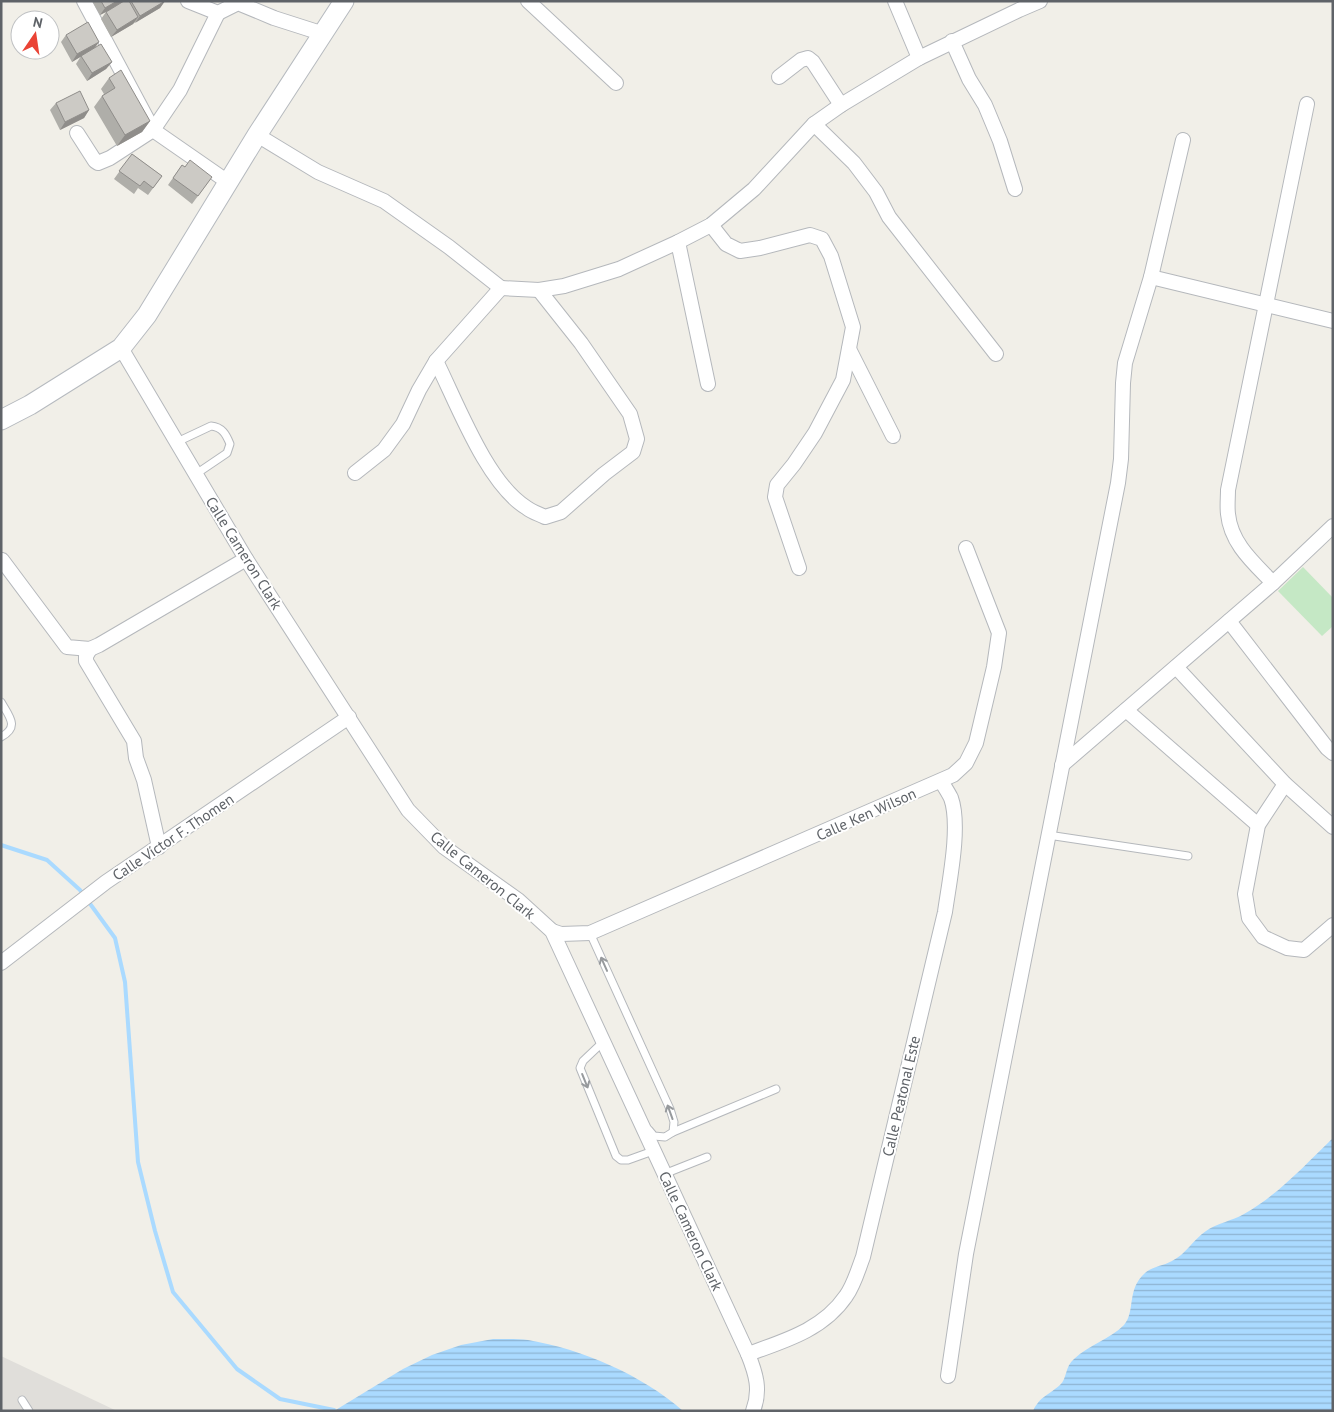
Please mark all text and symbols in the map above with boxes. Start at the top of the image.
north arrow [10,10,60,60]
text: N [31,13,44,32]
street label: Calle Cameron Clark [202,493,287,614]
street label: Calle Ken Wilson [813,783,919,845]
street label: Calle Víctor F. Thomen [109,789,237,885]
street label: Calle Cameron Clark [427,827,540,924]
one-way arrow [598,957,608,972]
street label: Calle Peatonal Este [878,1034,924,1158]
one-way arrow [581,1073,590,1088]
one-way arrow [665,1105,674,1120]
street label: Calle Cameron Clark [655,1168,727,1295]

